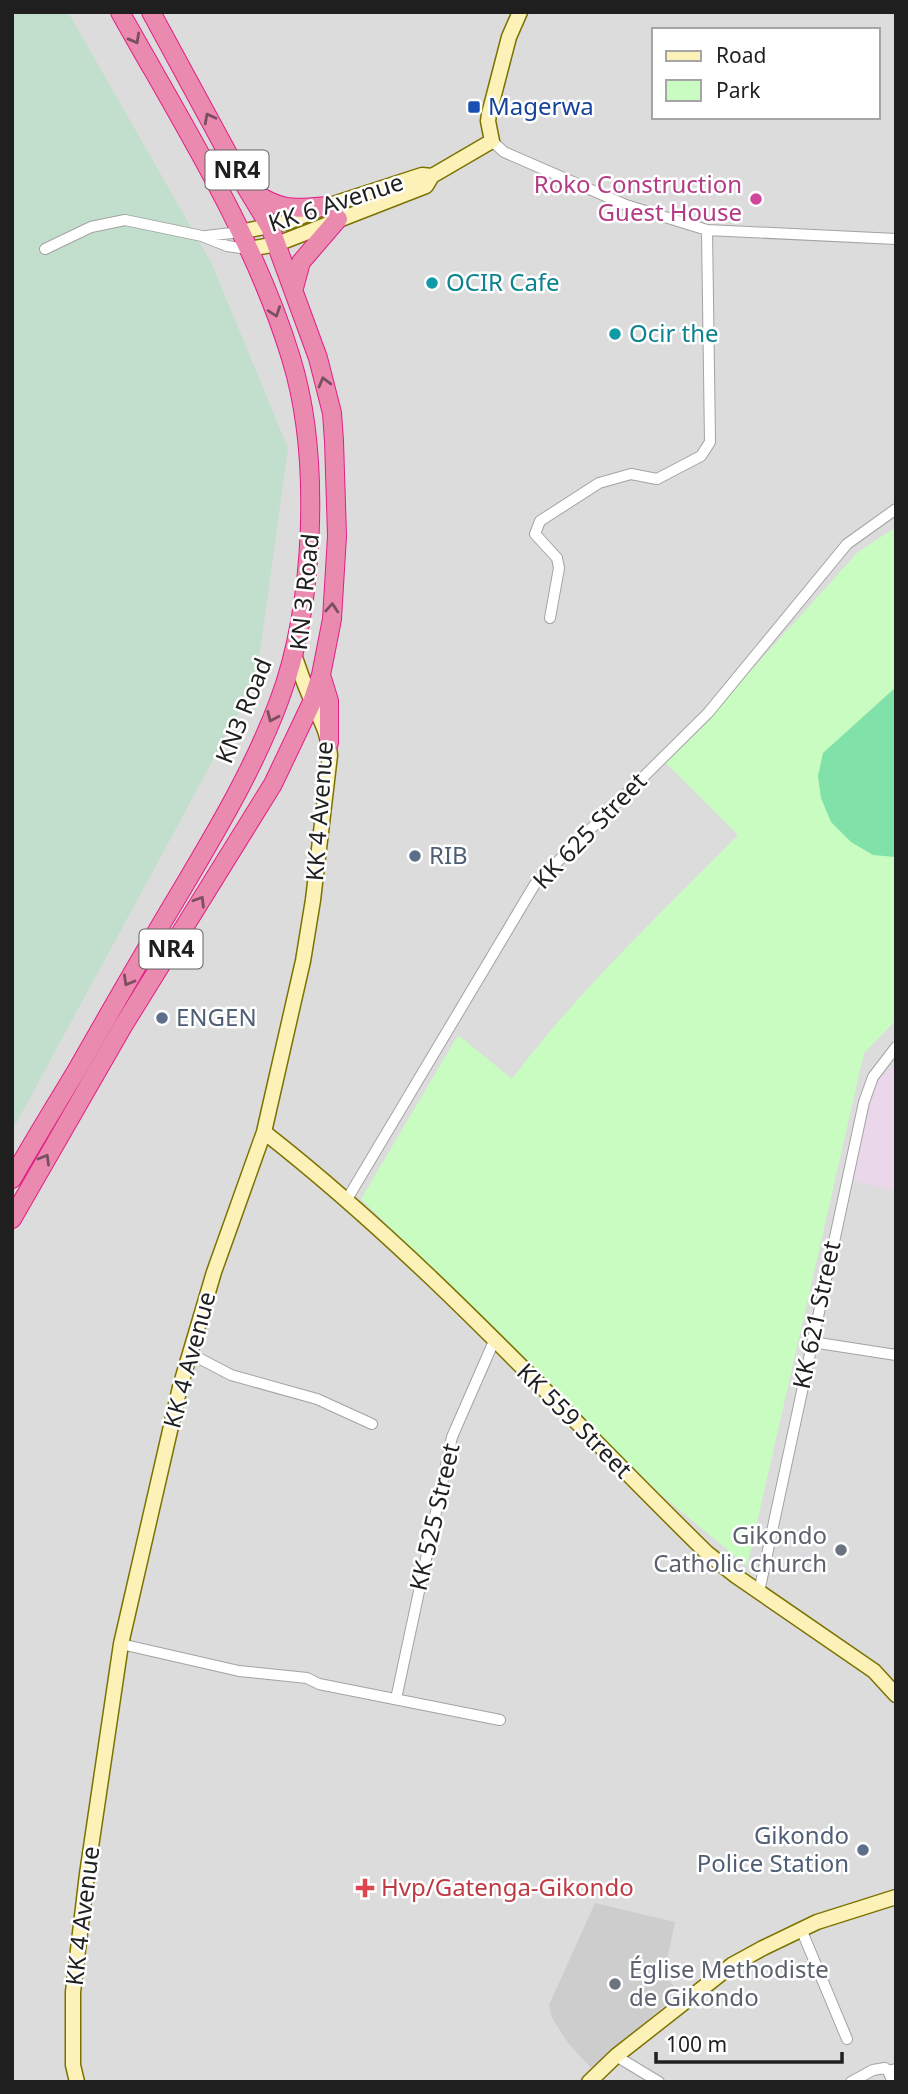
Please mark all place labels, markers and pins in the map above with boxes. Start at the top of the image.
place label: Magerwa [488,89,594,122]
marker: Magerwa [466,99,482,115]
place label: Roko Construction Guest House [534,167,742,228]
marker: Roko Construction Guest House [748,191,764,207]
place label: OCIR Cafe [446,265,560,298]
marker: OCIR Cafe [424,275,440,291]
place label: Ocir the [629,316,719,349]
marker: Ocir the [607,326,623,342]
place label: RIB [429,838,468,871]
marker: RIB [407,848,423,864]
place label: ENGEN [176,1000,257,1033]
marker: ENGEN [154,1010,170,1026]
place label: Gikondo Catholic church [653,1518,827,1579]
marker: Gikondo Catholic church [833,1542,849,1558]
place label: Gikondo Police Station [697,1818,849,1879]
marker: Gikondo Police Station [855,1842,871,1858]
place label: Hvp/Gatenga-Gikondo [381,1870,634,1903]
marker: Hvp/Gatenga-Gikondo [355,1878,375,1898]
place label: Église Methodiste de Gikondo [629,1952,829,2013]
marker: Église Methodiste de Gikondo [607,1976,623,1992]

